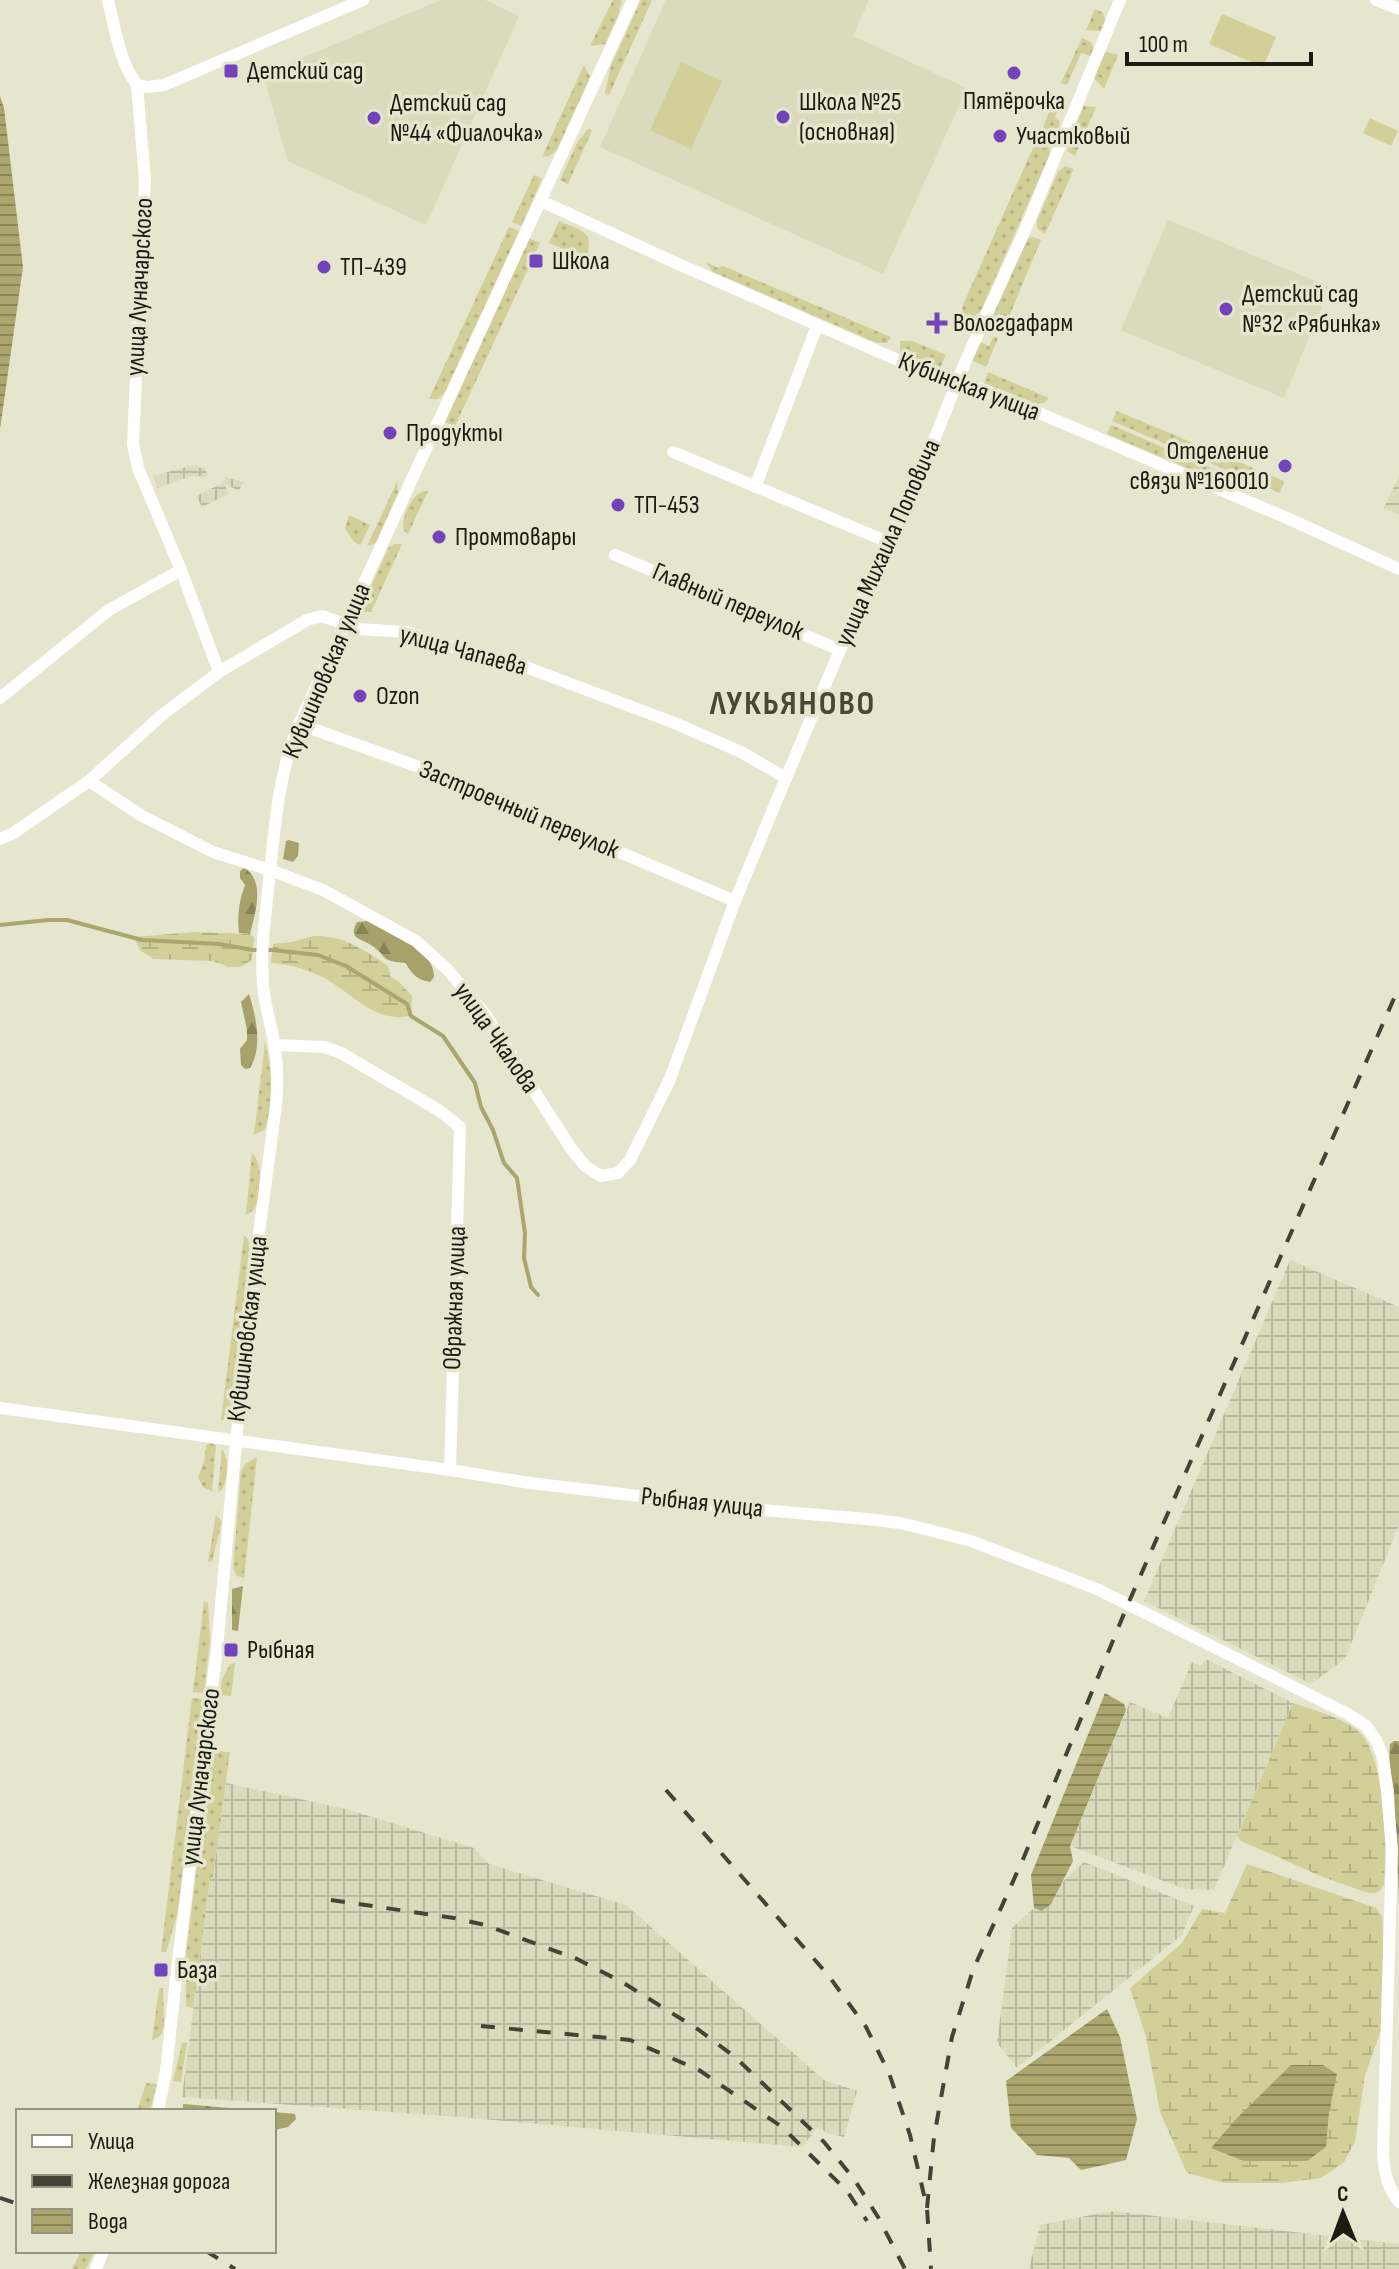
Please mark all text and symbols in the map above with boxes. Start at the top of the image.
scale bar [1127,16,1311,66]
text: 100 m [1139,30,1188,59]
place label: Детский сад [247,56,364,87]
marker: Детский сад [222,62,240,80]
marker: Пятёрочка [1005,64,1023,82]
place label: Пятёрочка [963,86,1065,117]
place label: Школа №25 (основная) [799,87,901,148]
place label: Детский сад №44 «Фиалочка» [390,88,543,149]
marker: Школа №25 (основная) [774,108,792,126]
marker: Детский сад №44 «Фиалочка» [365,109,383,127]
place label: Участковый [1016,121,1130,152]
marker: Участковый [991,127,1009,145]
street label: улица Луначарского [120,197,160,377]
place label: Школа [552,246,610,277]
place label: ТП-439 [340,252,407,283]
marker: Школа [527,252,545,270]
marker: ТП-439 [315,258,333,276]
place label: Детский сад №32 «Рябинка» [1242,279,1381,340]
marker: Детский сад №32 «Рябинка» [1217,300,1235,318]
place label: Вологдафарм [953,308,1073,339]
marker: Вологдафарм [928,314,946,332]
street label: Кубинская улица [894,346,1044,428]
place label: Продукты [406,418,503,449]
marker: Продукты [381,424,399,442]
street label: улица Михаила Поповича [828,435,948,651]
place label: Отделение связи №160010 [1129,436,1269,497]
marker: Отделение связи №160010 [1276,457,1294,475]
place label: ТП-453 [634,490,700,521]
marker: ТП-453 [609,496,627,514]
place label: Промтовары [455,522,576,553]
marker: Промтовары [430,528,448,546]
street label: Главный переулок [648,556,808,648]
street label: Кувшиновская улица [276,579,378,763]
street label: улица Чапаева [396,619,530,683]
place label: Ozon [376,681,420,712]
district label: ЛУКЬЯНОВО [709,683,876,724]
marker: Ozon [351,687,369,705]
street label: Застроечный переулок [414,754,624,866]
street label: улица Чкалова [447,977,545,1099]
street label: Овражная улица [437,1225,473,1371]
street label: Кувшиновская улица [221,1234,275,1424]
street label: Рыбная улица [639,1481,765,1525]
place label: Рыбная [247,1635,315,1666]
marker: Рыбная [222,1641,240,1659]
street label: улица Луначарского [175,1686,227,1868]
place label: База [177,1955,218,1986]
marker: База [152,1961,170,1979]
legend [16,2109,276,2253]
text: Улица [88,2127,134,2156]
text: Железная дорога [88,2167,230,2196]
north arrow [1303,2173,1383,2253]
text: С [1337,2181,1349,2208]
text: Вода [88,2207,128,2236]

